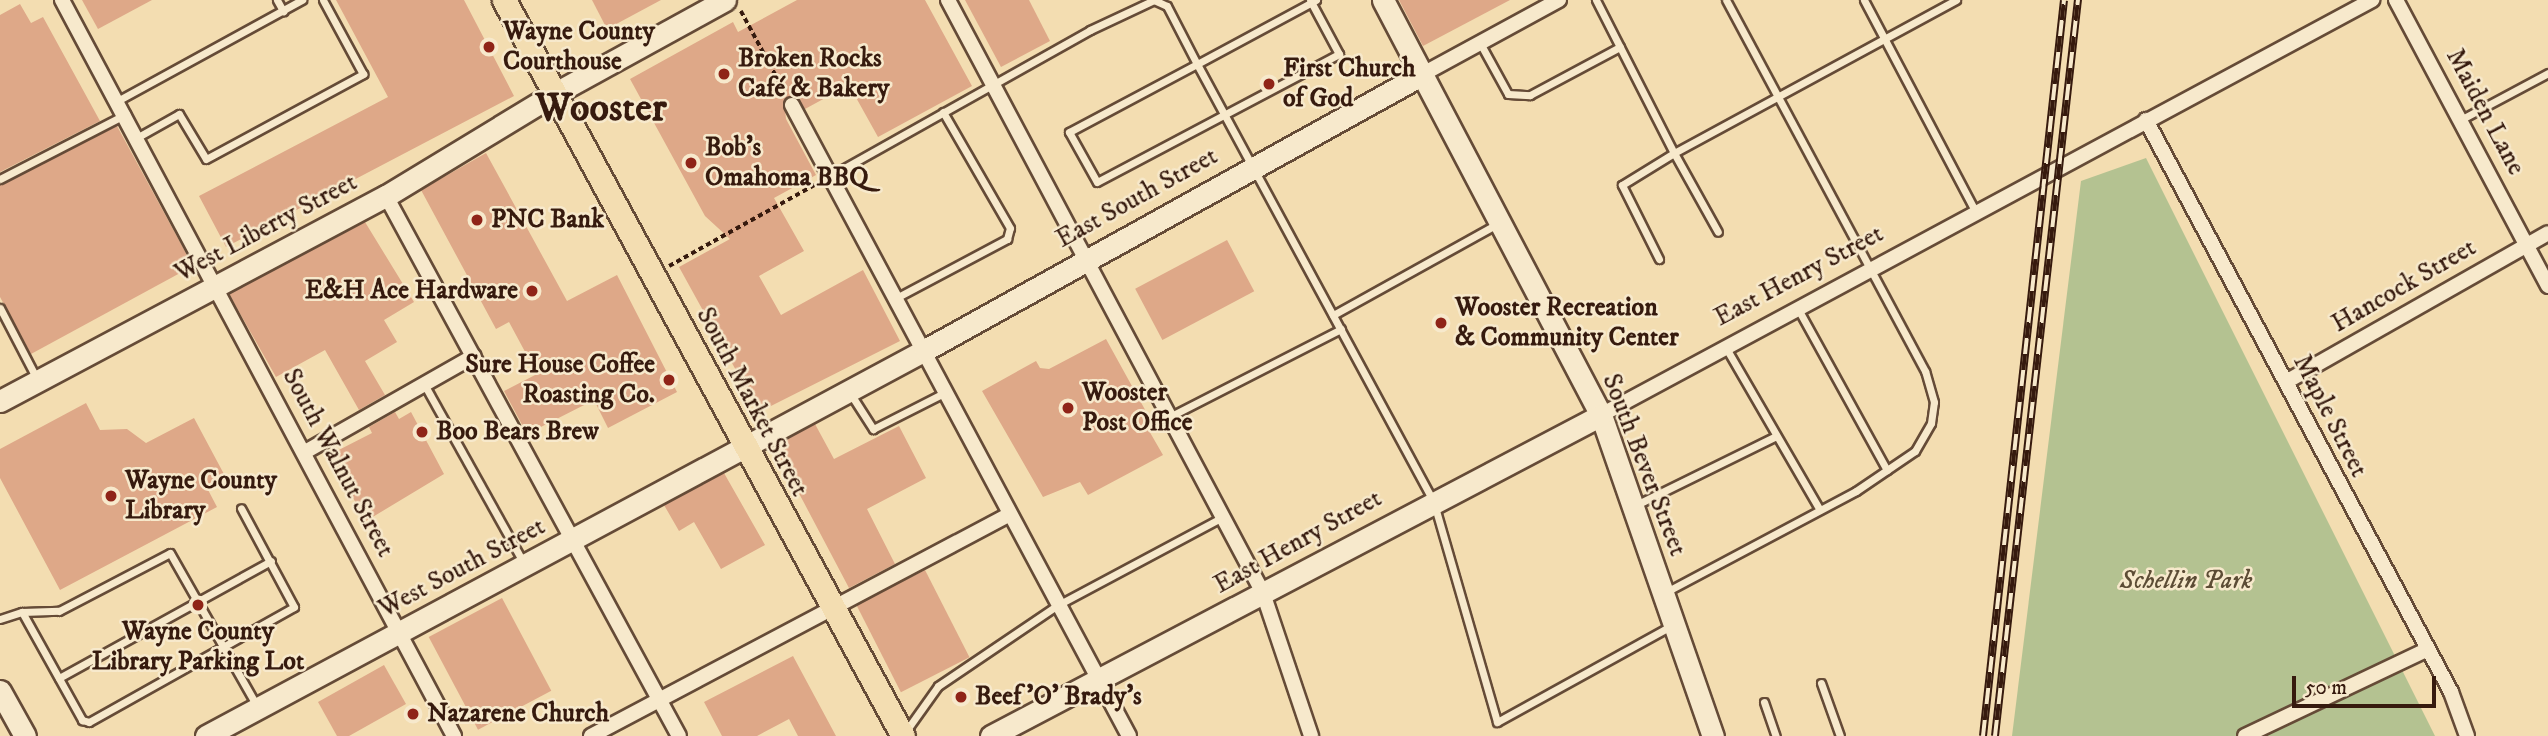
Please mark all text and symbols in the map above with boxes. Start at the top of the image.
place label: Wayne County Courthouse [503,16,655,78]
marker: Wayne County Courthouse [481,39,497,55]
place label: Broken Rocks Café & Bakery [738,43,889,104]
street label: Maiden Lane [2439,44,2531,180]
place label: First Church of God [1283,53,1416,114]
marker: Broken Rocks Café & Bakery [716,66,732,82]
marker: First Church of God [1261,76,1277,92]
district label: Wooster [535,85,667,133]
place label: Bob's Omahoma BBQ [705,132,869,194]
street label: East South Street [1051,141,1223,255]
marker: Bob's Omahoma BBQ [683,155,699,171]
street label: West Liberty Street [170,167,362,289]
place label: PNC Bank [491,204,604,236]
marker: PNC Bank [469,212,485,228]
street label: East Henry Street [1709,218,1889,334]
street label: Hancock Street [2326,232,2482,340]
place label: E&H Ace Hardware [305,275,518,307]
marker: E&H Ace Hardware [524,283,540,299]
place label: Wooster Recreation & Community Center [1455,292,1679,354]
street label: South Market Street [689,302,815,502]
marker: Wooster Recreation & Community Center [1433,315,1449,331]
place label: Sure House Coffee Roasting Co. [465,349,655,410]
street label: Maple Street [2286,350,2374,482]
street label: South Walnut Street [275,363,401,563]
street label: South Bever Street [1595,370,1693,560]
marker: Sure House Coffee Roasting Co. [661,372,677,388]
place label: Wooster Post Office [1082,377,1192,438]
marker: Wooster Post Office [1060,400,1076,416]
place label: Boo Bears Brew [436,416,599,448]
marker: Boo Bears Brew [414,424,430,440]
place label: Wayne County Library [125,465,277,526]
street label: East Henry Street [1209,483,1387,601]
marker: Wayne County Library [103,488,119,504]
street label: West South Street [374,511,550,625]
park label: Schellin Park [2120,565,2252,597]
marker: Wayne County Library Parking Lot [190,597,206,613]
place label: Wayne County Library Parking Lot [92,616,304,678]
scale bar [2296,662,2440,706]
text: 50 m [2305,675,2347,701]
place label: Beef 'O' Brady's [975,681,1142,713]
marker: Beef 'O' Brady's [953,689,969,705]
place label: Nazarene Church [427,698,609,730]
marker: Nazarene Church [405,706,421,722]

